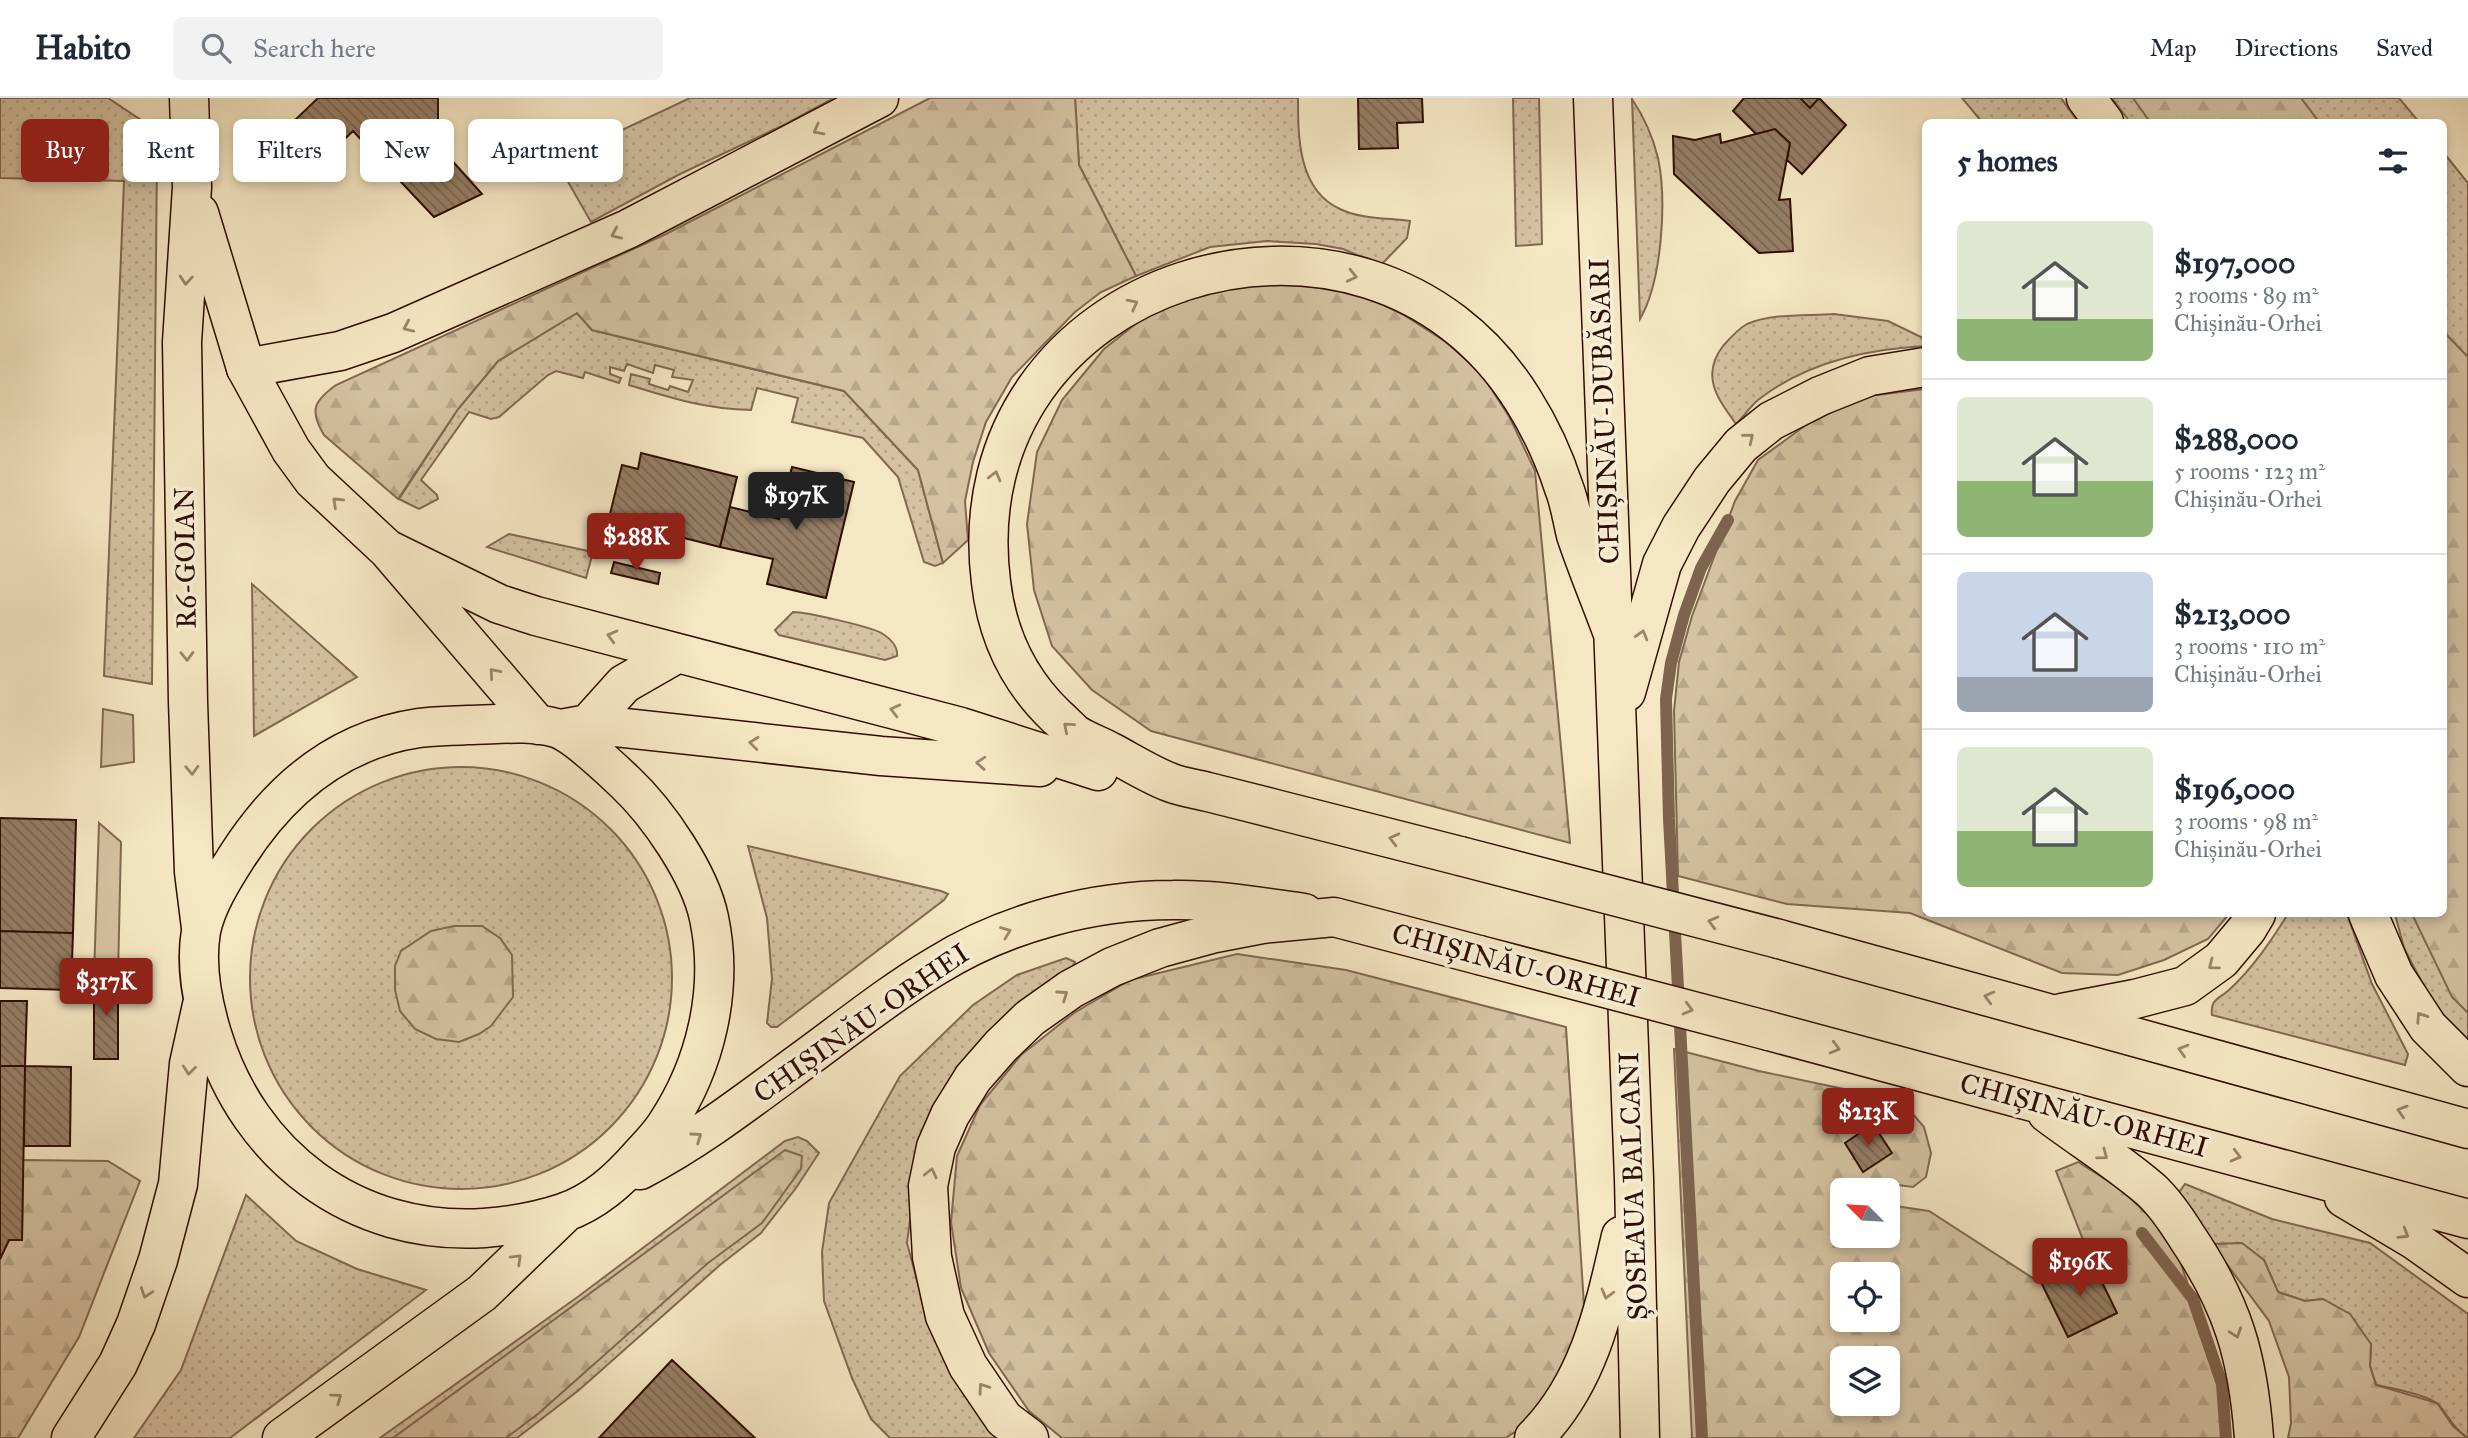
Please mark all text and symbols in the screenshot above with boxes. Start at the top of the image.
search box [173,17,663,80]
text: Habito [35,28,131,68]
icon: search [197,29,235,67]
text: Search here [253,32,376,64]
text: Map [2150,33,2197,63]
text: Directions [2235,33,2338,63]
text: Saved [2376,33,2433,63]
chip: Buy [21,119,109,182]
chip: Rent [123,119,219,182]
chip: Filters [233,119,346,182]
chip: New [360,119,454,182]
chip: Apartment [468,119,623,182]
one-way arrow [813,121,825,135]
icon: filters [2374,142,2412,180]
text: 5 homes [1957,143,2058,179]
one-way arrow [611,226,623,240]
text: $197,000 [2174,245,2296,281]
icon: home [2013,249,2097,333]
street label: CHIȘINĂU-DUBĂSARI [1581,257,1627,565]
one-way arrow [1346,267,1358,282]
one-way arrow [179,274,194,285]
text: 3 rooms · 89 m² [2174,281,2318,309]
one-way arrow [1125,298,1138,312]
text: Chișinău-Orhei [2174,309,2322,337]
one-way arrow [403,319,415,333]
text: $288,000 [2174,421,2299,457]
icon: home [2013,425,2097,509]
one-way arrow [1742,434,1754,447]
text: 5 rooms · 123 m² [2174,457,2325,485]
one-way arrow [987,470,1001,482]
pin: $197K [747,472,845,532]
text: $197K [764,481,828,509]
text: Chișinău-Orhei [2174,485,2322,513]
street label: R6-GOIAN [166,487,204,629]
one-way arrow [332,498,345,510]
pin: $288K [587,514,685,573]
text: $288K [603,522,669,550]
text: $213,000 [2174,596,2291,632]
icon: home [2013,600,2097,684]
one-way arrow [1634,629,1649,641]
one-way arrow [606,630,618,644]
text: 3 rooms · 110 m² [2174,632,2325,660]
one-way arrow [180,651,195,662]
text: Chișinău-Orhei [2174,660,2322,688]
one-way arrow [490,668,502,681]
one-way arrow [889,703,901,718]
one-way arrow [1064,723,1077,735]
one-way arrow [749,736,760,751]
one-way arrow [975,756,986,771]
one-way arrow [184,765,199,776]
text: $196,000 [2174,771,2295,807]
icon: home [2013,775,2097,859]
text: 3 rooms · 98 m² [2174,807,2318,835]
one-way arrow [1388,833,1400,847]
text: Chișinău-Orhei [2174,835,2322,863]
street label: CHIȘINĂU-ORHEI [1388,915,1644,1015]
one-way arrow [1707,915,1719,930]
one-way arrow [999,926,1011,940]
street label: CHIȘINĂU-ORHEI [746,935,976,1111]
one-way arrow [2208,957,2220,970]
pin: $317K [57,958,155,1018]
text: $317K [76,967,136,995]
one-way arrow [1984,990,1996,1005]
one-way arrow [1055,991,1068,1003]
one-way arrow [1681,1001,1693,1015]
one-way arrow [2417,1012,2430,1025]
one-way arrow [1829,1040,1841,1055]
one-way arrow [2177,1044,2189,1059]
street label: ȘOSEAUA BALCANI [1611,1051,1655,1321]
one-way arrow [182,1065,197,1076]
street label: CHIȘINĂU-ORHEI [1956,1065,2212,1165]
pin: $213K [1819,1088,1917,1148]
text: $213K [1838,1097,1898,1125]
one-way arrow [2396,1105,2408,1119]
one-way arrow [689,1133,702,1145]
one-way arrow [2095,1147,2108,1159]
one-way arrow [2230,1148,2242,1162]
one-way arrow [922,1167,937,1179]
north arrow [1830,1178,1900,1248]
map controls [1830,1178,1900,1416]
one-way arrow [2397,1226,2410,1239]
pin: $196K [2031,1238,2129,1298]
text: $196K [2048,1247,2112,1275]
one-way arrow [509,1255,521,1267]
button: locate [1830,1262,1900,1332]
one-way arrow [141,1286,155,1298]
one-way arrow [1601,1287,1616,1299]
one-way arrow [2228,1327,2242,1339]
button: layers [1830,1346,1900,1416]
one-way arrow [979,1383,991,1396]
one-way arrow [329,1393,342,1406]

